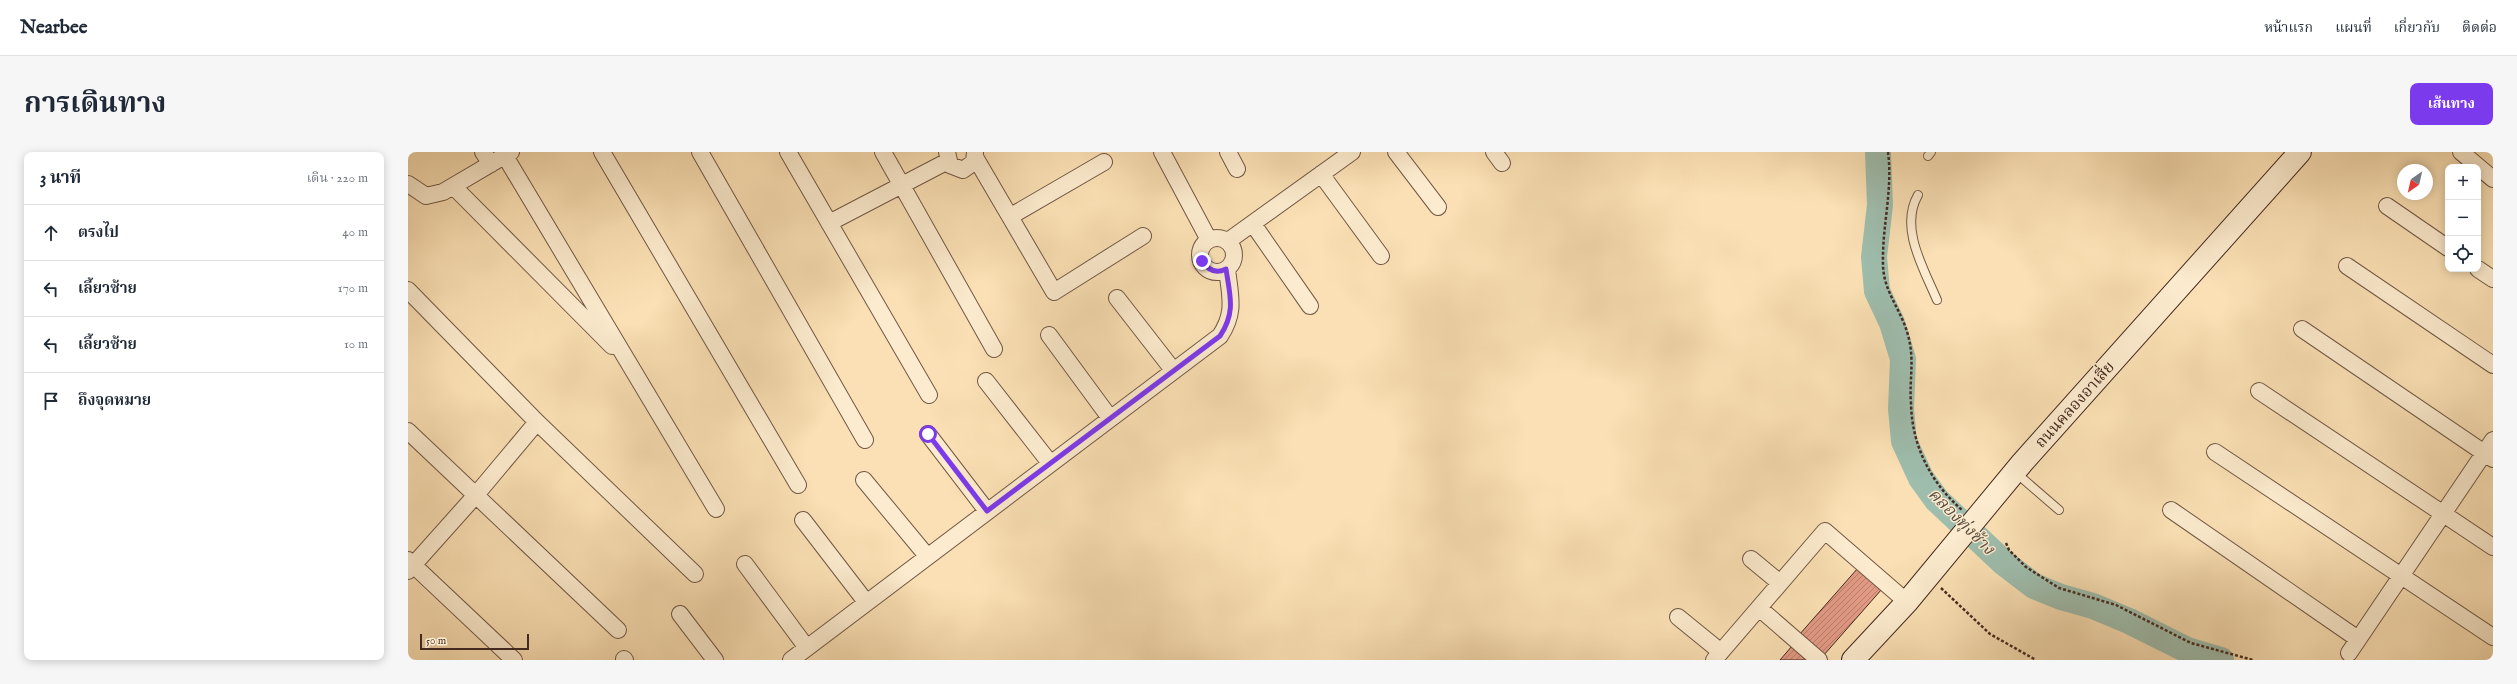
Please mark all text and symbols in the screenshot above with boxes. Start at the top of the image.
text: Nearbee [20,16,87,40]
text: หน้าแรก [2264,19,2313,37]
text: แผนที่ [2335,19,2372,37]
text: เกี่ยวกับ [2394,19,2440,37]
text: ติดต่อ [2462,19,2497,37]
button: เส้นทาง [2410,83,2493,125]
text: การเดินทาง [24,87,166,122]
north arrow [2397,164,2433,200]
map controls [2445,164,2481,272]
button: + [2445,164,2481,200]
text: 3 นาที [40,168,81,189]
text: เดิน · 220 m [307,170,368,187]
button: − [2445,200,2481,236]
icon: ahead [40,222,62,244]
text: ตรงไป [78,223,119,242]
text: 40 m [342,224,368,241]
button: locate [2445,236,2481,272]
route end [1193,252,1211,270]
icon: left [40,278,62,300]
text: เลี้ยวซ้าย [78,279,137,298]
text: 170 m [338,280,368,297]
icon: left [40,334,62,356]
text: เลี้ยวซ้าย [78,335,137,354]
text: 10 m [344,336,368,353]
street label: ถนนคลองอาเสี่ย [2029,356,2120,453]
icon: arrive [40,390,62,412]
text: ถึงจุดหมาย [78,391,151,410]
route start [919,425,937,443]
water label: คลองทุ่งช้าง [1923,484,2000,561]
scale bar [420,632,529,651]
text: 50 m [426,634,446,648]

